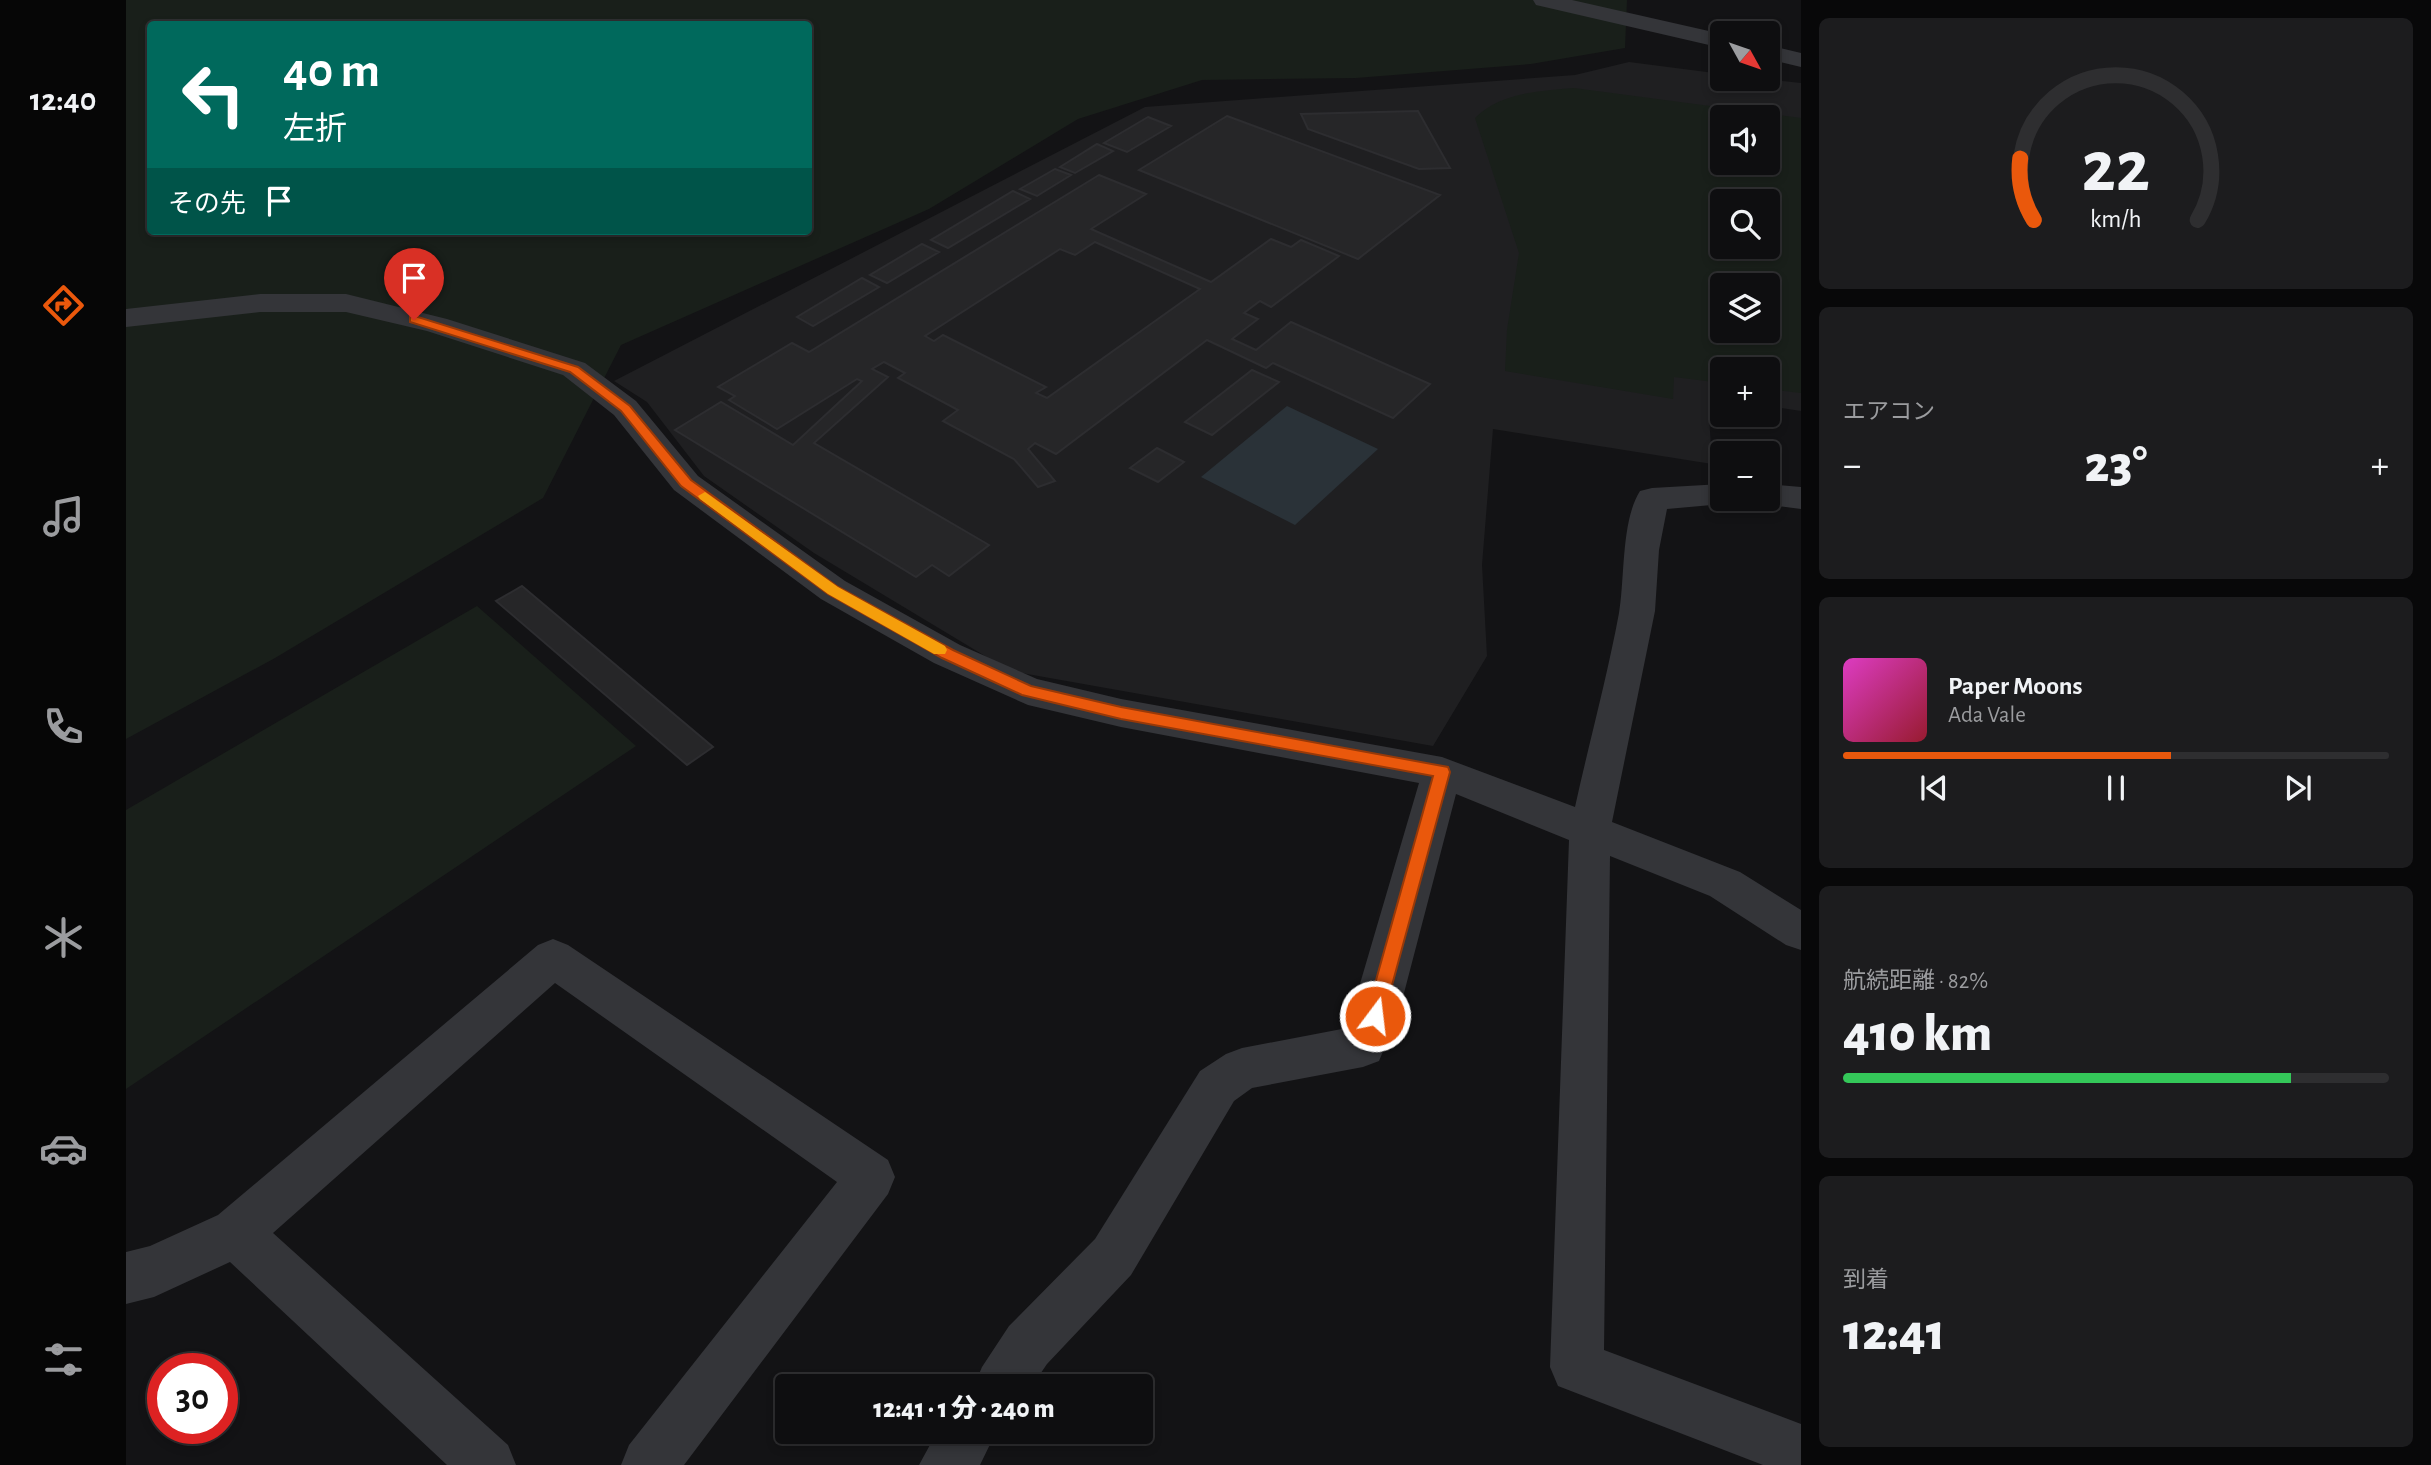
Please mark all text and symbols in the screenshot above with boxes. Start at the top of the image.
north arrow [1710,21,1780,91]
map controls [1710,21,1780,511]
text: 40 m [283,47,380,96]
icon: left [168,49,259,140]
text: 12:40 [30,84,96,116]
button: sound [1710,105,1780,175]
text: 左折 [283,113,347,145]
text: 22 [2082,132,2150,205]
icon: arrive [260,182,298,220]
button: search [1710,189,1780,259]
text: その先 [168,191,246,217]
text: km/h [2090,207,2142,232]
pin [384,248,444,320]
icon: arrive [395,259,433,297]
button: layers [1710,273,1780,343]
icon: directions [39,281,88,330]
button: + [1710,357,1780,427]
text: エアコン [1843,401,1935,424]
text: 23° [2085,439,2147,491]
button: − [1710,441,1780,511]
text: − [1843,447,1861,485]
text: + [2371,447,2389,485]
icon: music [39,492,88,541]
text: Paper Moons [1948,673,2083,699]
icon: phone [39,702,88,751]
text: Ada Vale [1948,704,2026,727]
icon: previous [1915,769,1953,807]
icon: pause [2097,769,2135,807]
icon: next [2279,769,2317,807]
icon: climate [39,913,88,962]
text: 航続距離 · 82% [1843,970,1988,993]
position arrow [1338,979,1412,1053]
text: 410 km [1843,1008,1992,1060]
icon: car [39,1124,88,1173]
text: 到着 [1843,1269,1889,1292]
text: 12:41 [1843,1307,1945,1359]
icon: filters [39,1335,88,1384]
speed limit sign: 30 [147,1353,238,1444]
text: 12:41 · 1 分 · 240 m [873,1396,1055,1422]

